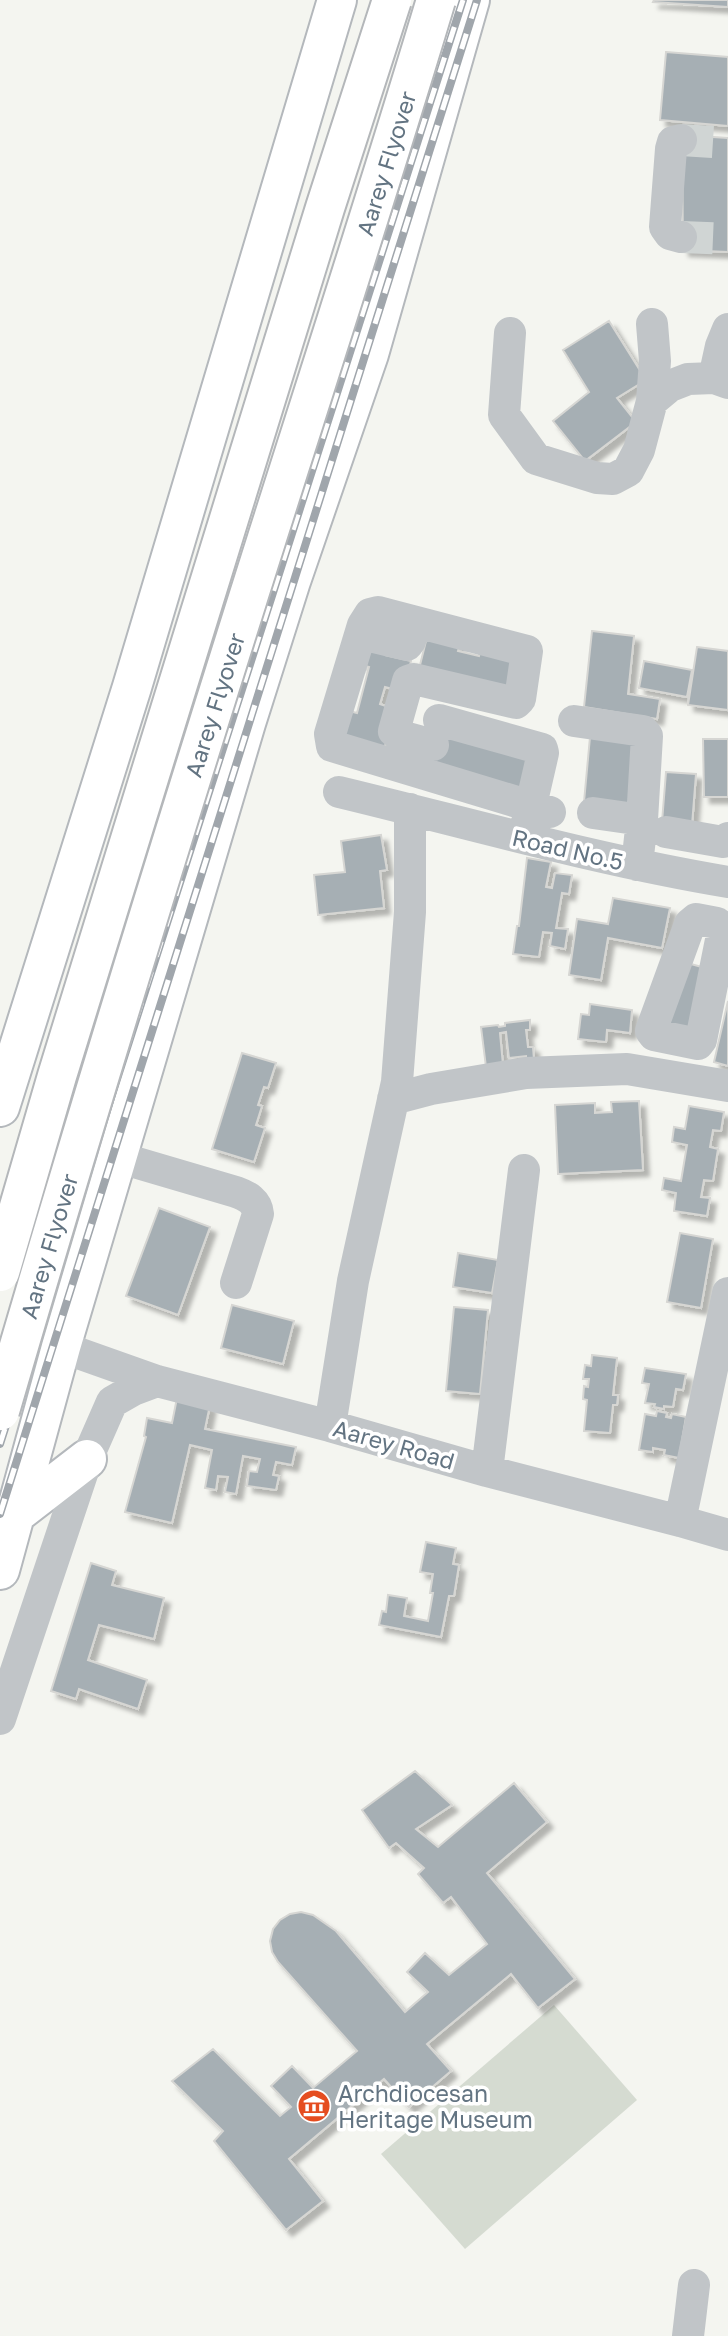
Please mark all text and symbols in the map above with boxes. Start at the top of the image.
street label: Aarey Flyover [350,88,421,239]
street label: Aarey Flyover [179,629,250,780]
street label: Road No.5 [510,823,626,875]
street label: Aarey Flyover [14,1170,83,1322]
street label: Aarey Road [330,1413,458,1475]
place label: Archdiocesan Heritage Museum [338,2079,533,2133]
museum icon: Archdiocesan Heritage Museum [295,2087,333,2125]

